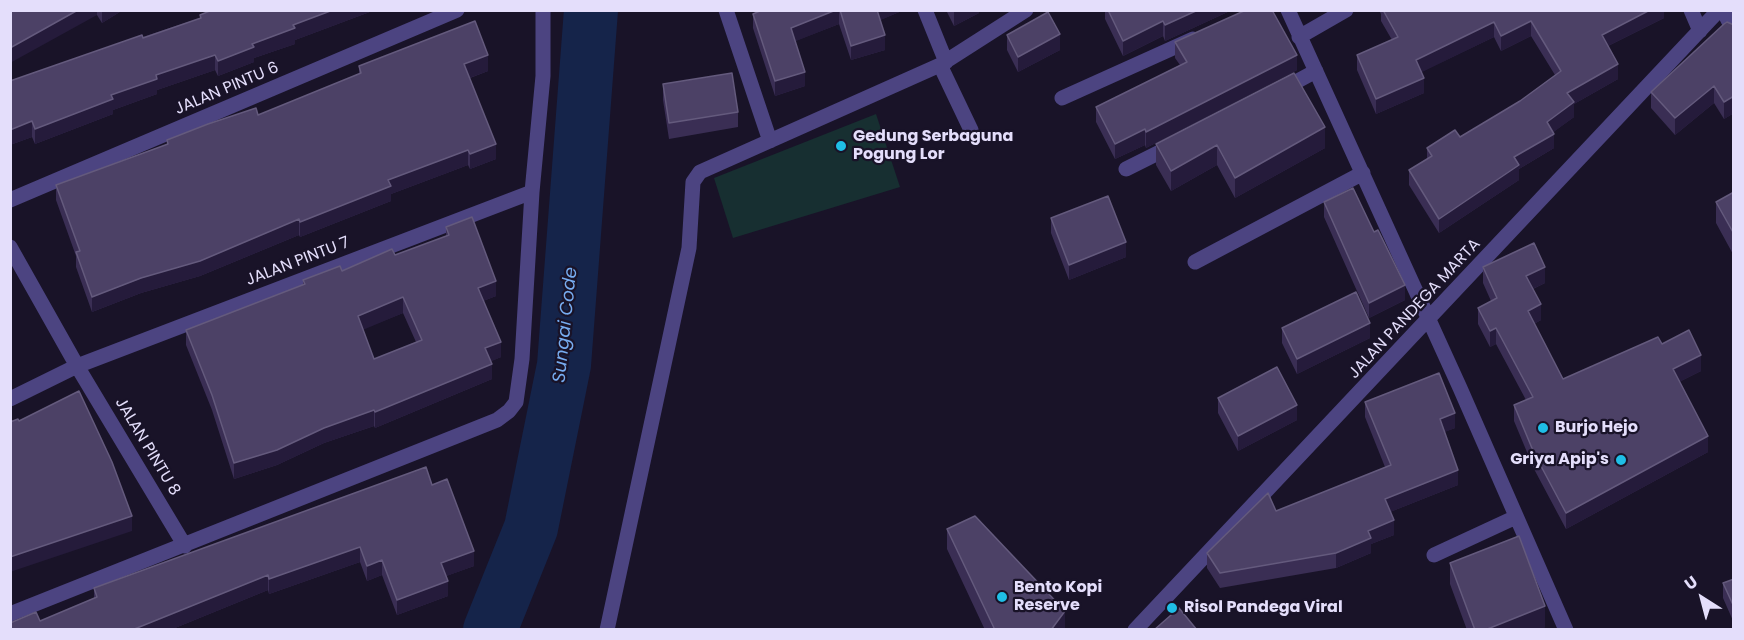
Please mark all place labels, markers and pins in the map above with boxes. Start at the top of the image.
place label: Gedung Serbaguna Pogung Lor [853,127,1013,165]
marker: Gedung Serbaguna Pogung Lor [834,139,848,153]
place label: Burjo Hejo [1555,418,1638,438]
marker: Burjo Hejo [1536,421,1550,435]
place label: Griya Apip's [1510,450,1609,470]
marker: Griya Apip's [1614,453,1628,467]
place label: Bento Kopi Reserve [1014,578,1102,616]
marker: Bento Kopi Reserve [995,590,1009,604]
place label: Risol Pandega Viral [1184,598,1343,618]
marker: Risol Pandega Viral [1165,601,1179,615]

